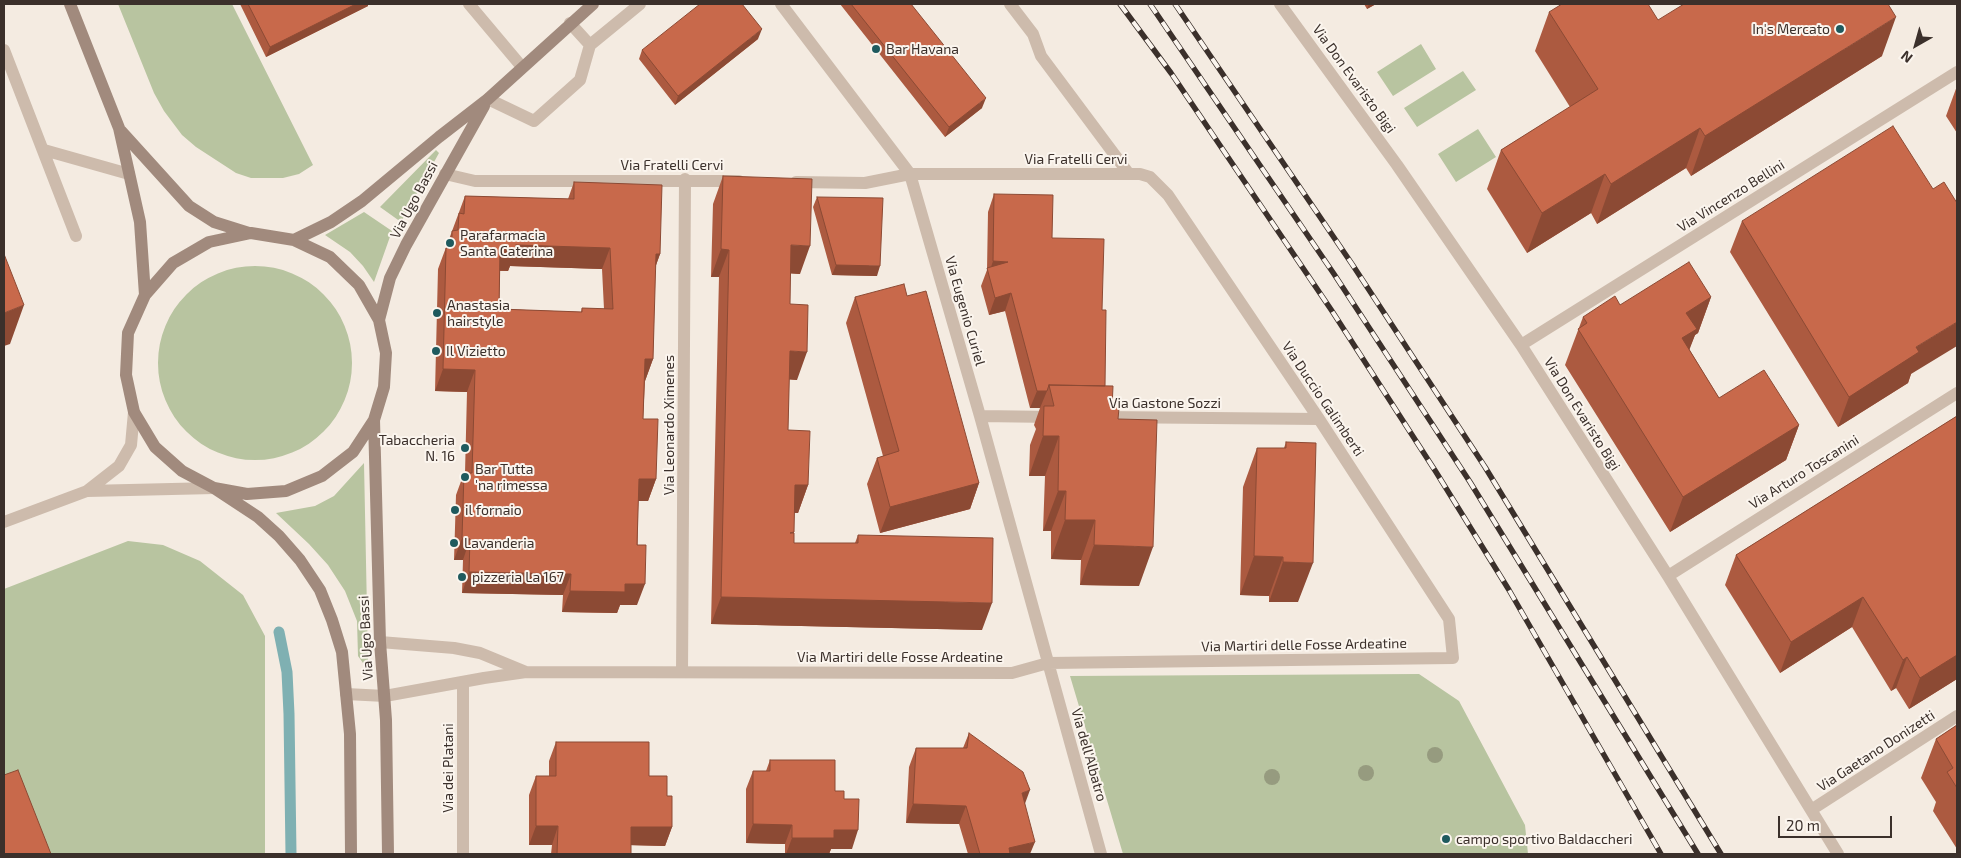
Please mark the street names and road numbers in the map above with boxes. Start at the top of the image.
street label: Via Don Evaristo Bigi [1309,21,1399,137]
street label: Via Fratelli Cervi [1024,151,1128,167]
street label: Via Vincenzo Bellini [1674,156,1788,236]
street label: Via Fratelli Cervi [620,157,724,173]
street label: Via Ugo Bassi [387,159,441,241]
street label: Via Eugenio Curiel [941,254,989,368]
street label: Via Duccio Galimberti [1278,339,1368,459]
street label: Via Don Evaristo Bigi [1540,354,1624,474]
street label: Via Leonardo Ximenes [661,355,677,495]
street label: Via Gastone Sozzi [1109,395,1221,411]
street label: Via Arturo Toscanini [1746,431,1862,513]
street label: Via Ugo Bassi [355,595,377,681]
street label: Via Martiri delle Fosse Ardeatine [1201,635,1407,655]
street label: Via Martiri delle Fosse Ardeatine [797,649,1003,665]
street label: Via dell'Albatro [1068,707,1110,803]
street label: Via Gaetano Donizetti [1814,707,1938,795]
street label: Via dei Platani [440,723,456,813]

